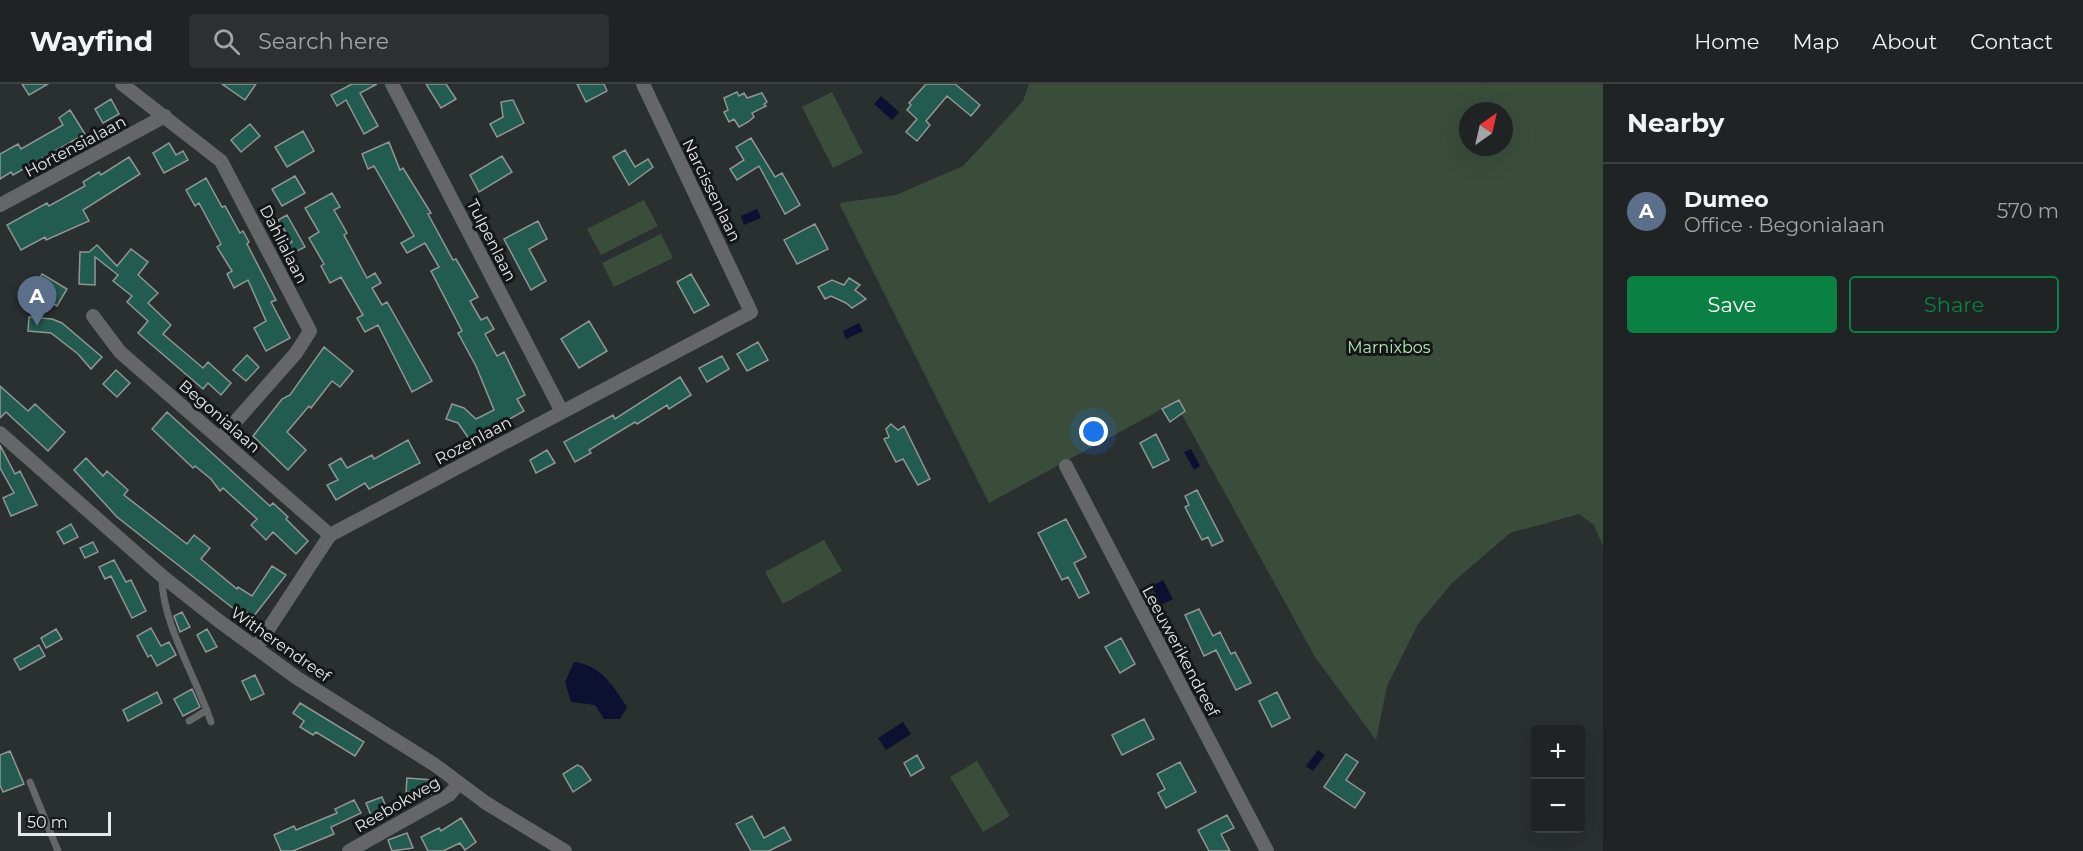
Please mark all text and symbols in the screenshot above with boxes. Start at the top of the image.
search box [189,14,609,68]
text: Wayfind [30,24,153,58]
icon: search [210,25,243,58]
text: Search here [258,28,389,55]
text: Home [1694,29,1759,54]
text: Map [1792,29,1839,54]
text: About [1872,29,1937,54]
text: Contact [1970,29,2053,54]
north arrow [1459,102,1513,156]
text: Nearby [1627,107,1724,139]
street label: Hortensialaan [21,112,129,181]
street label: Narcissenlaan [678,136,745,245]
text: Dumeo [1684,186,1769,213]
street label: Tulpenlaan [463,196,520,284]
text: A [1639,199,1654,223]
text: 570 m [1997,199,2059,223]
street label: Dahlialaan [256,202,311,287]
text: Office · Begonialaan [1684,213,1885,237]
pin: A [18,276,57,326]
button: Save [1627,276,1837,333]
button: Share [1849,276,2059,333]
park label: Marnixbos [1347,338,1431,357]
street label: Begonialaan [175,376,264,457]
street label: Rozenlaan [432,412,515,469]
your location [1079,417,1108,446]
street label: Leeuwerikendreef [1138,583,1223,720]
street label: Witherendreef [227,603,335,686]
map controls [1531,725,1585,833]
button: + [1531,725,1585,779]
street label: Reebokweg [351,772,443,837]
button: − [1531,779,1585,833]
scale bar [18,809,111,836]
text: 50 m [27,813,68,832]

